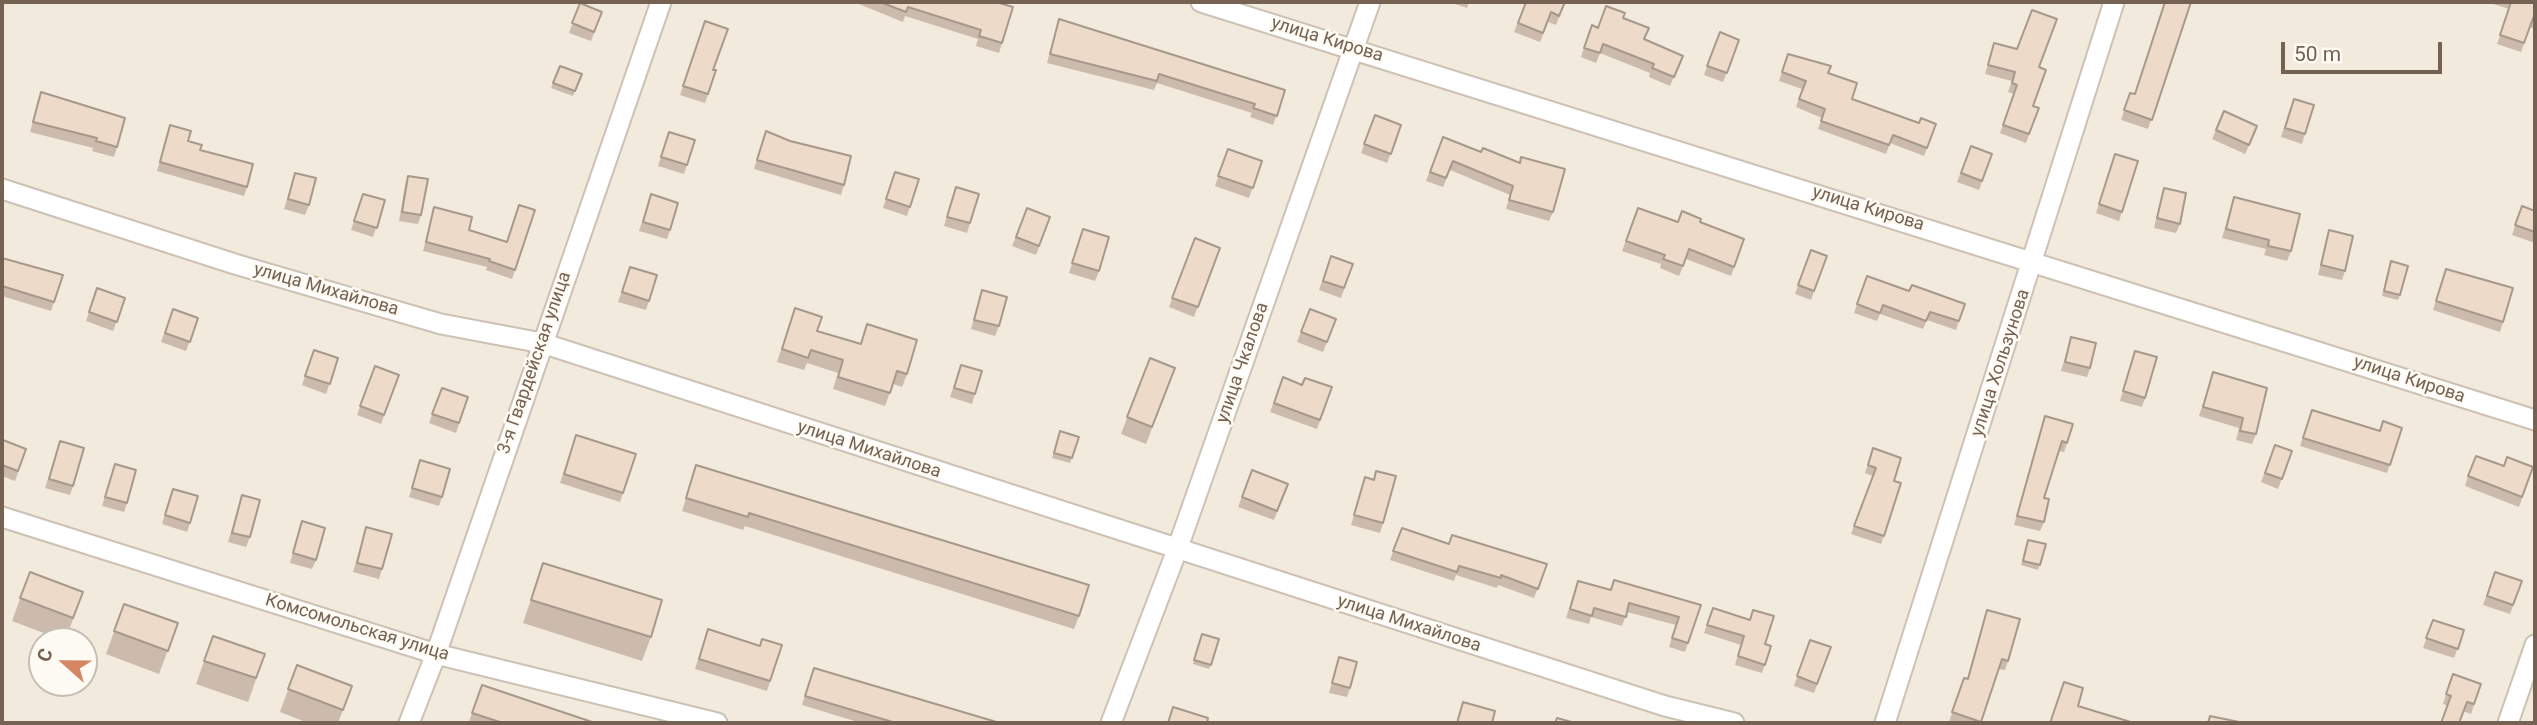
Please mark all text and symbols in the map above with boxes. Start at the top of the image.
street label: улица Кирова [1268,13,1386,67]
scale bar [2285,28,2446,72]
text: 50 m [2294,42,2341,66]
street label: улица Кирова [1809,182,1927,236]
street label: улица Михайлова [251,259,401,321]
street label: 3-я Гвардейская улица [494,269,576,457]
street label: улица Хользунова [1967,287,2035,439]
street label: улица Чкалова [1212,300,1274,426]
street label: улица Кирова [2350,352,2468,408]
street label: улица Михайлова [794,417,944,483]
street label: Комсомольская улица [263,590,451,666]
street label: улица Михайлова [1334,591,1484,657]
north arrow [28,627,98,697]
text: С [32,645,58,665]

